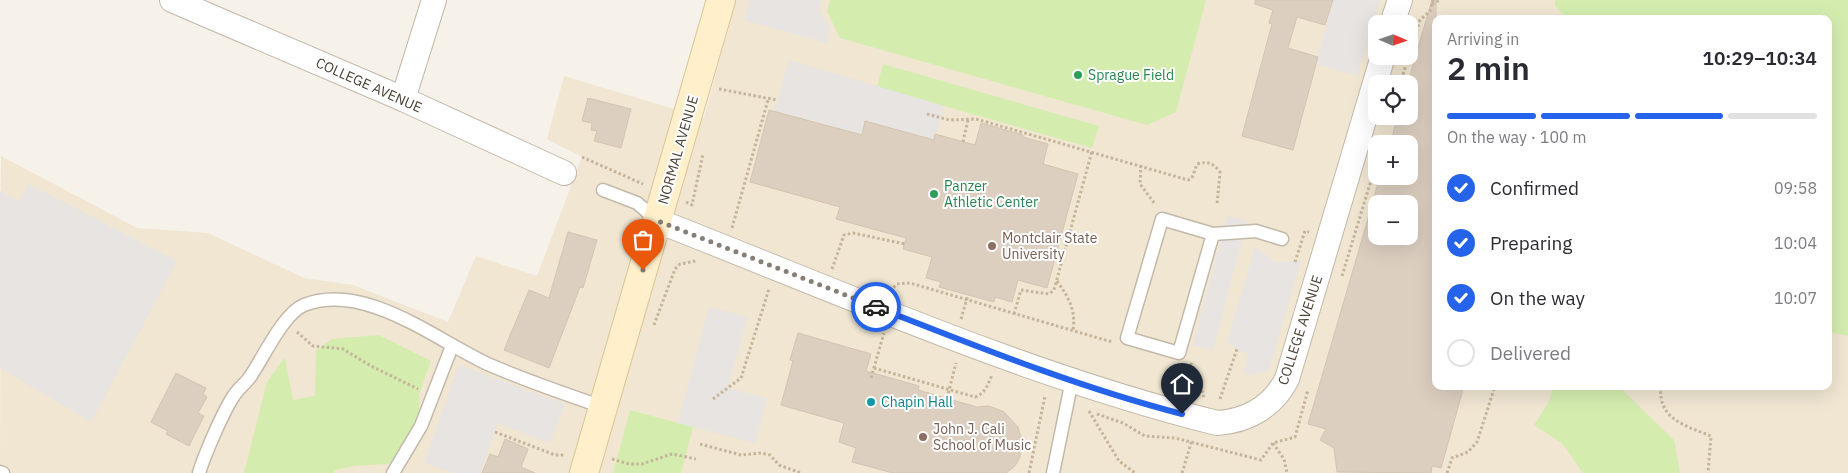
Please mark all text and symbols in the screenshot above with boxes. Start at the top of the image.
north arrow [1368,15,1418,65]
map controls [1368,15,1418,245]
text: Arriving in [1447,29,1519,49]
text: 10:29–10:34 [1703,46,1817,70]
text: 2 min [1447,47,1530,89]
street label: COLLEGE AVENUE [313,54,425,116]
place label: Sprague Field [1088,66,1174,84]
marker: Sprague Field [1072,69,1084,81]
button: locate [1368,75,1418,125]
street label: NORMAL AVENUE [654,94,702,206]
text: On the way · 100 m [1447,127,1586,147]
button: + [1368,135,1418,185]
icon: check [1447,174,1475,202]
text: Confirmed [1490,176,1579,200]
place label: Panzer Athletic Center [944,177,1038,211]
text: 09:58 [1774,178,1817,198]
marker: Panzer Athletic Center [928,188,940,200]
button: − [1368,195,1418,245]
pin [622,219,664,270]
icon: bag [629,226,657,254]
place label: Montclair State University [1002,229,1098,263]
icon: check [1447,229,1475,257]
text: Preparing [1490,231,1572,255]
text: 10:04 [1774,233,1817,253]
marker: Montclair State University [986,240,998,252]
street label: COLLEGE AVENUE [1274,273,1326,387]
courier [851,282,901,332]
icon: check [1447,284,1475,312]
text: On the way [1490,286,1585,310]
text: 10:07 [1774,288,1817,308]
icon: car [862,293,890,321]
text: Delivered [1490,341,1571,365]
pin [1161,363,1203,414]
icon: home [1168,370,1196,398]
place label: Chapin Hall [881,393,953,411]
marker: Chapin Hall [865,396,877,408]
place label: John J. Cali School of Music [933,420,1031,454]
marker: John J. Cali School of Music [917,431,929,443]

